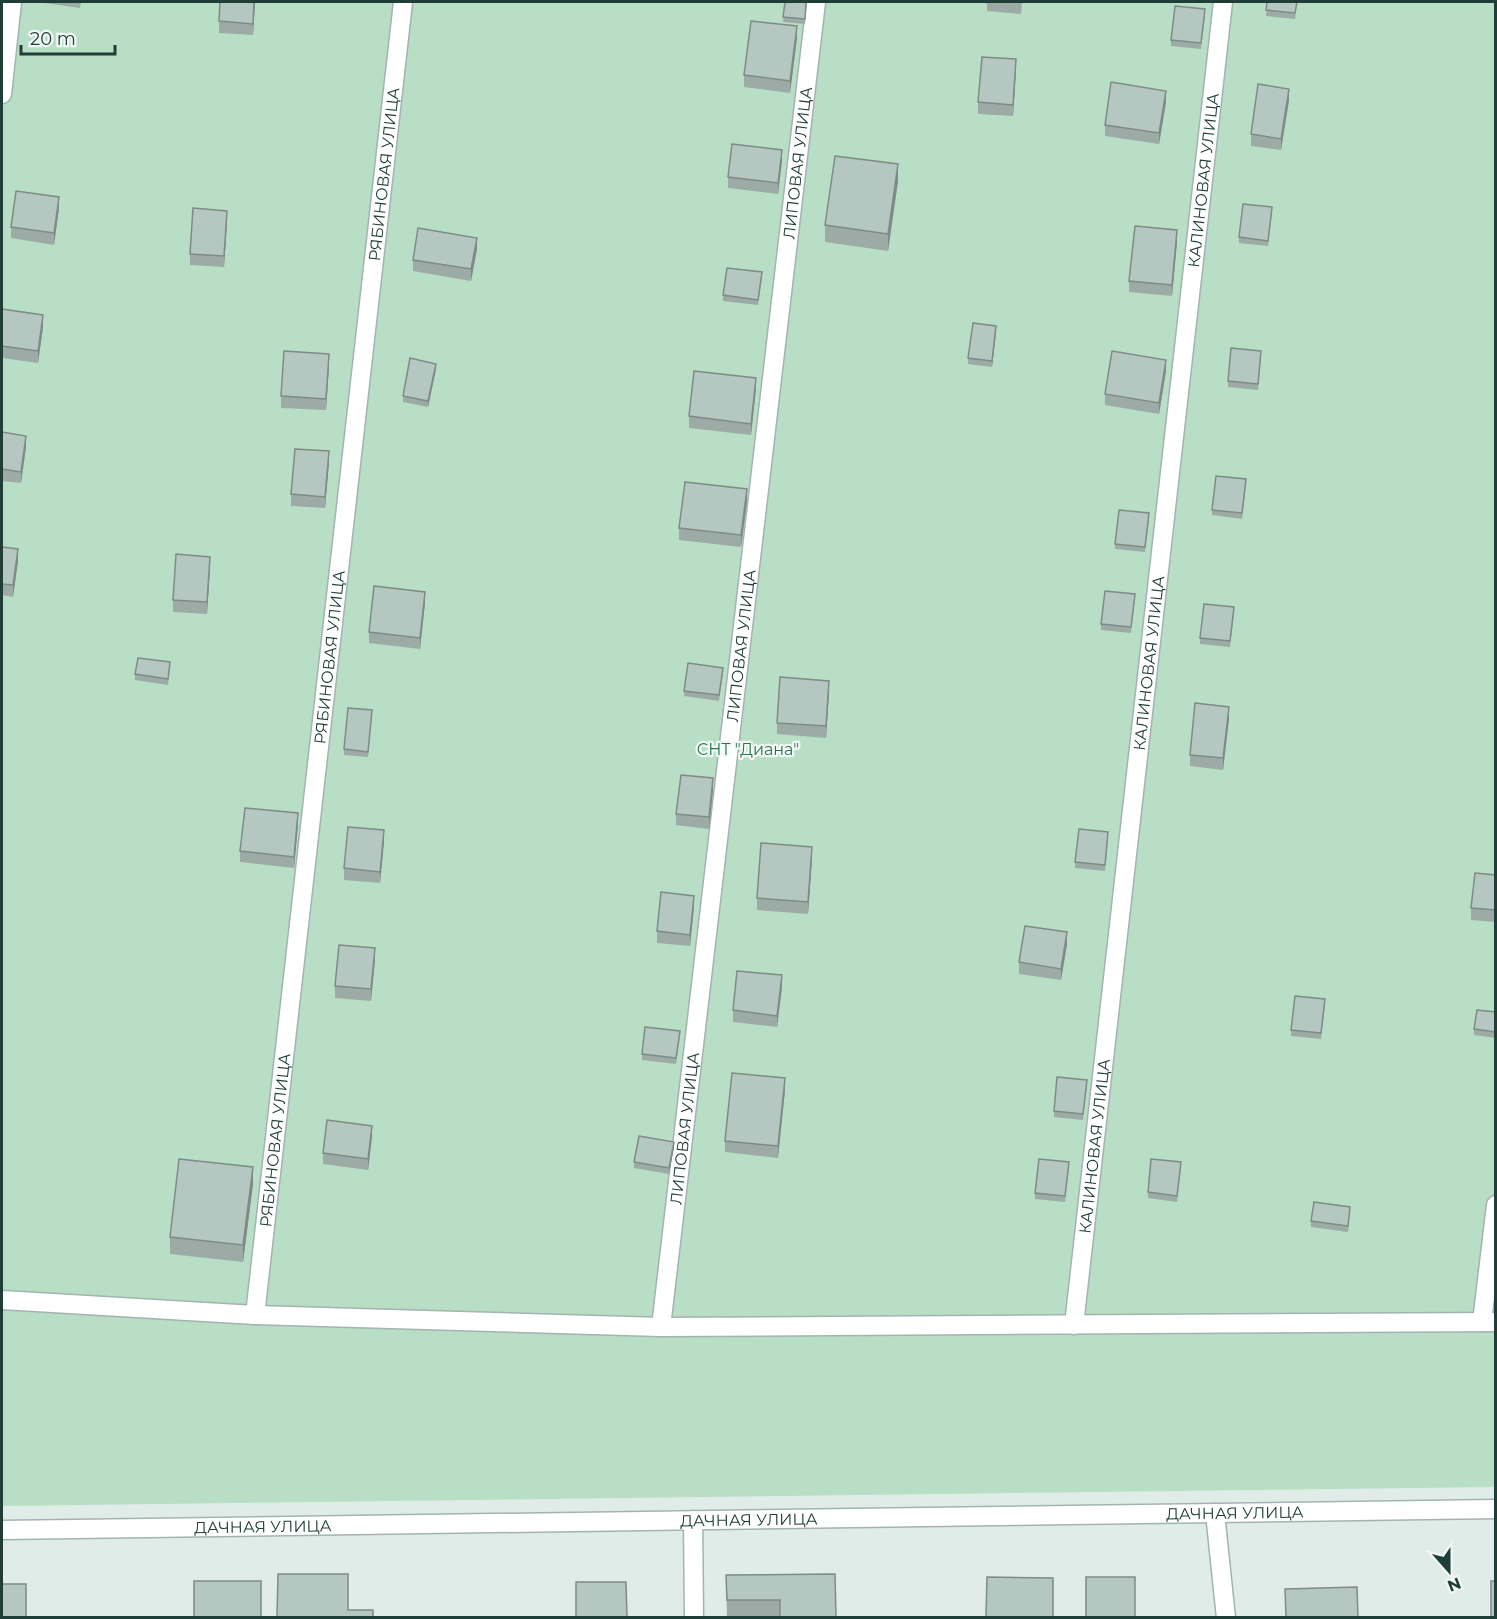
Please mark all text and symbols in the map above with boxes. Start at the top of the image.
scale bar [21,18,116,56]
text: 20 m [30,28,76,50]
street label: РЯБИНОВАЯ УЛИЦА [365,86,403,262]
street label: ЛИПОВАЯ УЛИЦА [779,86,816,240]
street label: КАЛИНОВАЯ УЛИЦА [1184,92,1223,269]
street label: ЛИПОВАЯ УЛИЦА [723,568,760,723]
street label: РЯБИНОВАЯ УЛИЦА [310,569,349,745]
street label: КАЛИНОВАЯ УЛИЦА [1130,575,1168,752]
park label: СНТ "Диана" [697,740,799,759]
street label: ЛИПОВАЯ УЛИЦА [666,1051,703,1206]
street label: РЯБИНОВАЯ УЛИЦА [256,1052,294,1228]
street label: КАЛИНОВАЯ УЛИЦА [1075,1058,1114,1235]
street label: ДАЧНАЯ УЛИЦА [1166,1503,1304,1524]
street label: ДАЧНАЯ УЛИЦА [680,1510,818,1530]
street label: ДАЧНАЯ УЛИЦА [194,1516,332,1537]
north arrow [1419,1541,1479,1601]
text: N [1445,1573,1464,1596]

